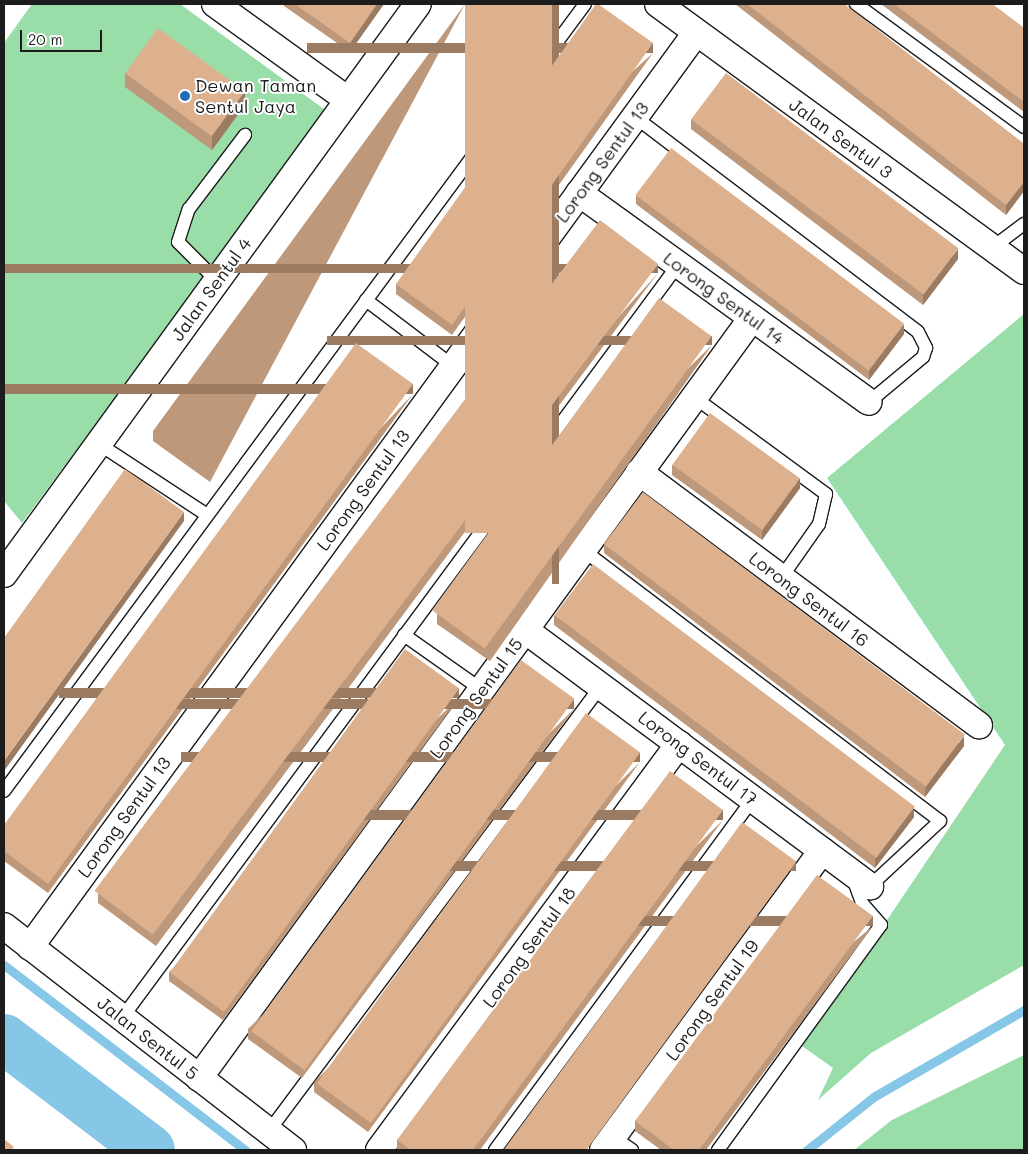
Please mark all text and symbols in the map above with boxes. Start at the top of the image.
scale bar [22,20,105,52]
text: 20 m [28,29,62,49]
place label: Dewan Taman Sentul Jaya [195,75,316,118]
marker: Dewan Taman Sentul Jaya [179,90,191,102]
street label: Jalan Sentul 3 [785,93,897,183]
street label: Lorong Sentul 13 [551,97,653,227]
street label: Jalan Sentul 4 [166,233,256,345]
street label: Lorong Sentul 14 [659,247,789,349]
street label: Lorong Sentul 13 [312,425,414,555]
street label: Lorong Sentul 16 [745,547,873,651]
street label: Lorong Sentul 15 [425,633,527,763]
street label: Lorong Sentul 17 [634,706,762,810]
street label: Lorong Sentul 13 [73,752,175,882]
street label: Lorong Sentul 18 [478,882,580,1012]
street label: Lorong Sentul 19 [661,935,763,1065]
street label: Jalan Sentul 5 [93,992,203,1084]

